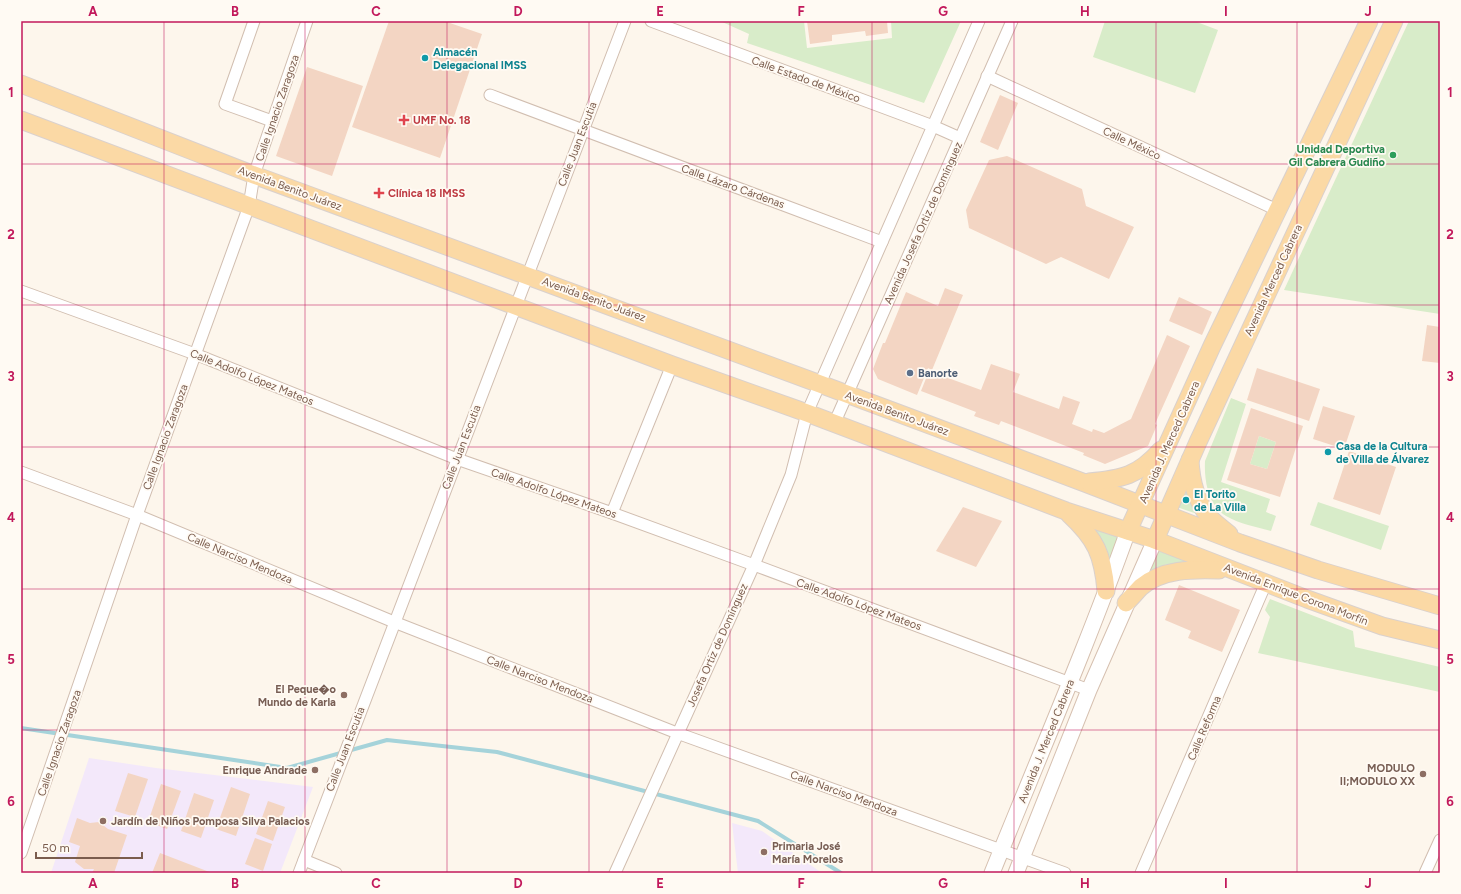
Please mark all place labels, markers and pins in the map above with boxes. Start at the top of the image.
place label: Almacén Delegacional IMSS [433,46,527,72]
marker: Almacén Delegacional IMSS [420,53,430,63]
marker: UMF No. 18 [398,114,410,126]
place label: UMF No. 18 [413,114,471,127]
place label: Unidad Deportiva Gil Cabrera Gudiño [1289,143,1386,169]
marker: Unidad Deportiva Gil Cabrera Gudiño [1388,150,1398,160]
marker: Clínica 18 IMSS [373,187,385,199]
place label: Clínica 18 IMSS [388,187,465,200]
place label: Banorte [918,367,958,380]
marker: Banorte [905,368,915,378]
place label: Casa de la Cultura de Villa de Álvarez [1336,440,1429,466]
marker: Casa de la Cultura de Villa de Álvarez [1323,447,1333,457]
place label: El Torito de La Villa [1194,488,1246,514]
marker: El Torito de La Villa [1181,495,1191,505]
place label: El Peque�o Mundo de Karla [258,683,337,709]
marker: El Peque�o Mundo de Karla [339,690,349,700]
place label: MODULO II;MODULO XX [1340,762,1416,788]
place label: Enrique Andrade [222,764,307,777]
marker: Enrique Andrade [310,765,320,775]
marker: MODULO II;MODULO XX [1418,769,1428,779]
place label: Jardín de Niños Pomposa Silva Palacios [111,815,310,828]
marker: Jardín de Niños Pomposa Silva Palacios [98,816,108,826]
place label: Primaria José María Morelos [772,840,843,866]
marker: Primaria José María Morelos [759,847,769,857]

